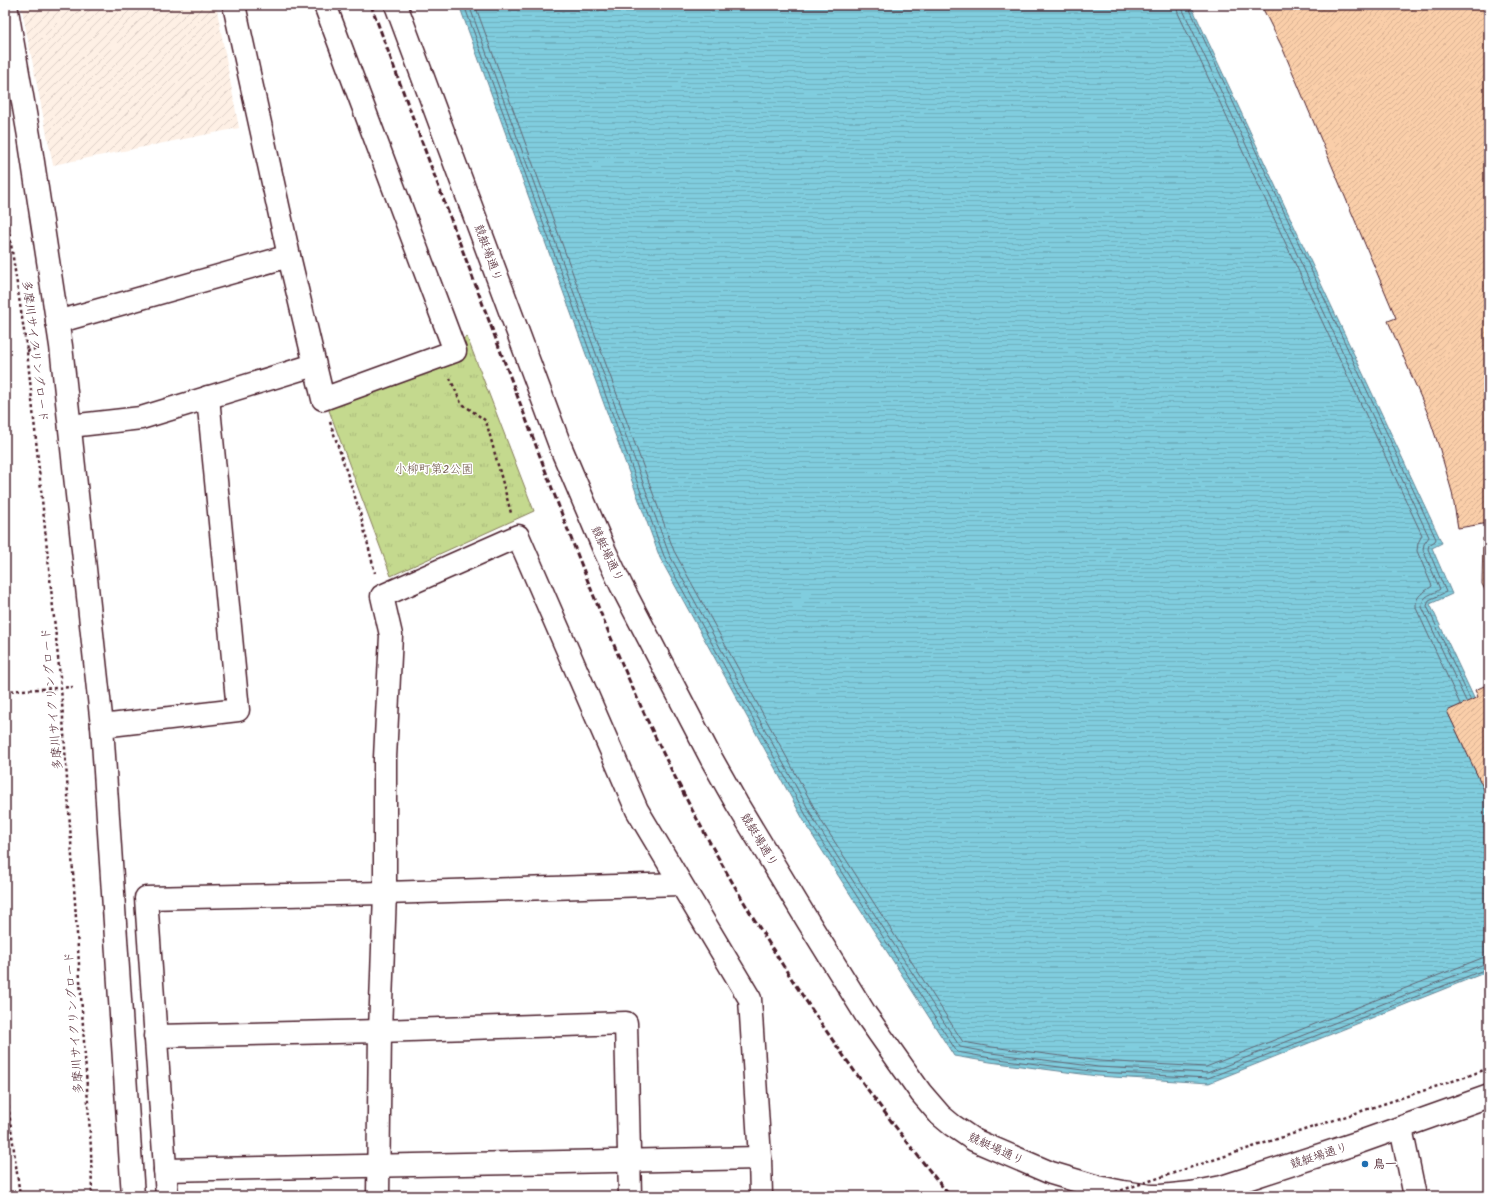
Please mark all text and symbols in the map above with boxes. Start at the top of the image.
street label: 競艇場通り [469,222,507,284]
street label: 多摩川サイクリングロード [17,279,53,423]
park label: 小柳町第2公園 [395,460,473,479]
street label: 競艇場通り [586,523,628,585]
street label: 多摩川サイクリングロード [36,627,68,771]
street label: 競艇場通り [735,809,783,871]
street label: 多摩川サイクリングロード [60,951,88,1095]
street label: 競艇場通り [965,1128,1027,1170]
street label: 競艇場通り [1288,1138,1350,1174]
place label: 鳥一 [1373,1155,1397,1174]
marker: 鳥一 [1360,1159,1370,1169]

